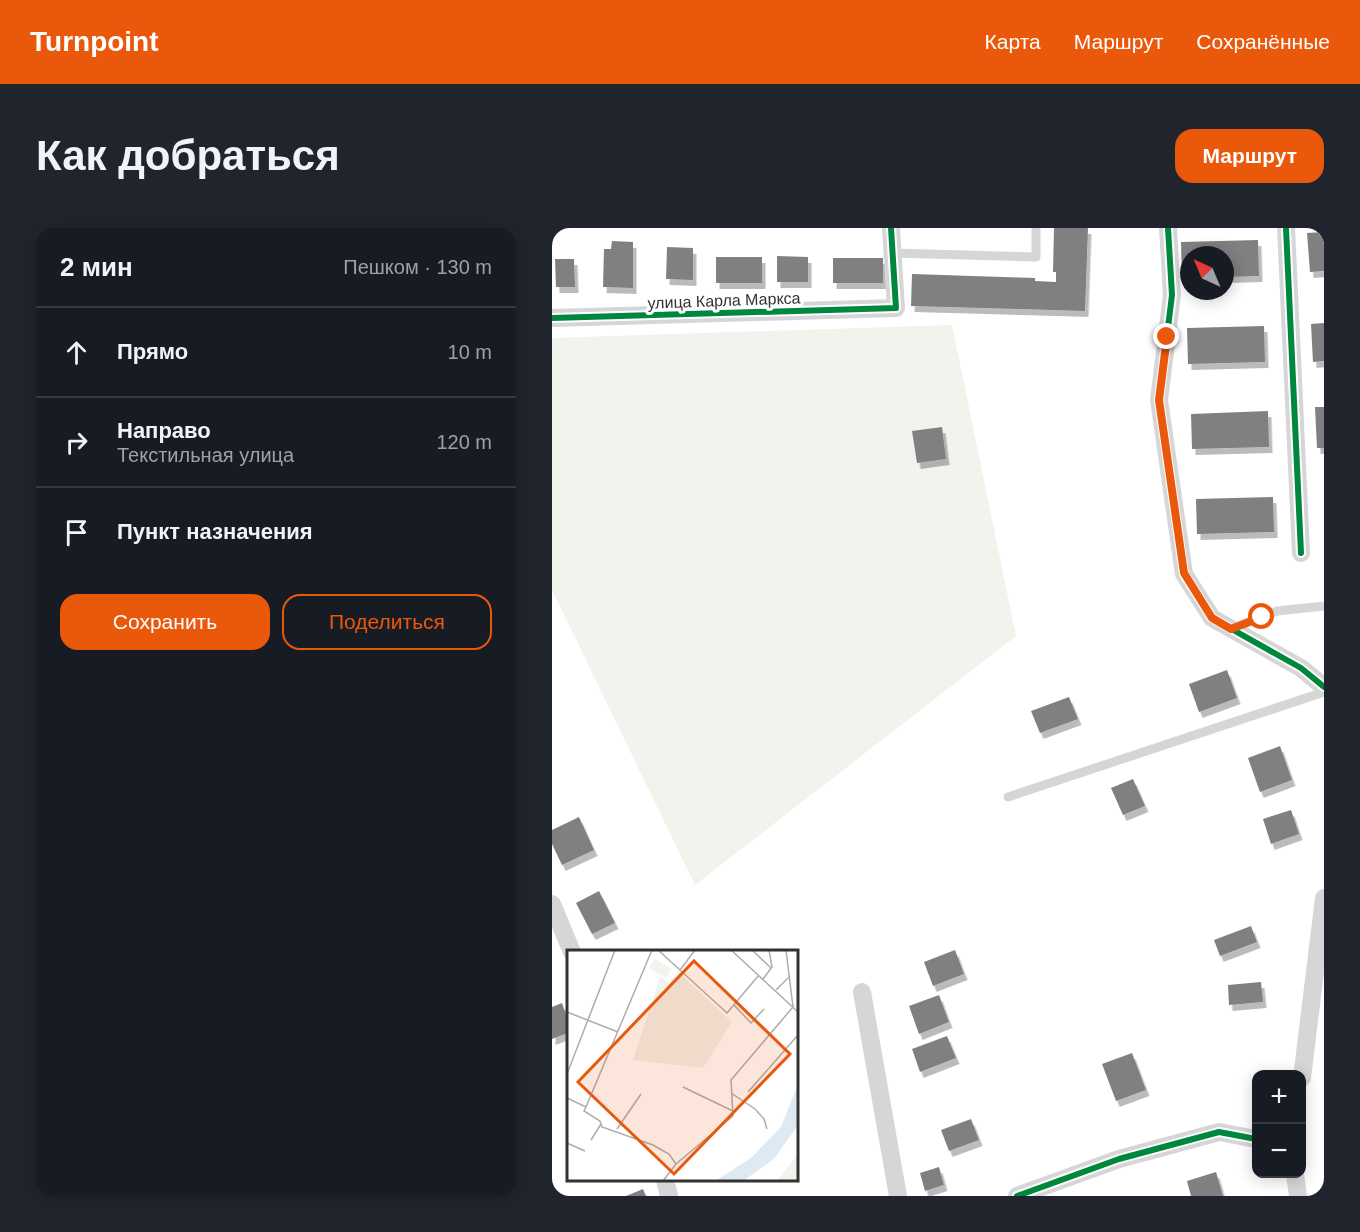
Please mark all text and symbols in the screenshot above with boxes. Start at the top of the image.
text: Turnpoint [30,26,159,57]
text: Карта [985,30,1041,53]
text: Маршрут [1074,30,1163,53]
text: Сохранённые [1196,30,1330,53]
button: Маршрут [1175,129,1324,183]
text: Как добраться [36,132,340,179]
north arrow [1180,246,1234,300]
text: 2 мин [60,252,133,282]
text: Пешком · 130 m [343,256,492,278]
street label: улица Карла Маркса [647,289,801,312]
route end [1153,323,1179,349]
icon: ahead [60,336,93,369]
text: Прямо [117,339,188,364]
text: 10 m [448,341,492,363]
text: Направо [117,418,211,443]
icon: right [60,426,93,459]
text: 120 m [436,431,492,453]
text: Текстильная улица [117,444,294,466]
icon: arrive [60,516,93,549]
text: Пункт назначения [117,519,313,544]
button: Сохранить [60,594,270,650]
button: Поделиться [282,594,492,650]
route start [1248,603,1274,629]
inset map [567,950,798,1181]
map controls [1252,1070,1306,1178]
button: + [1252,1070,1306,1124]
button: − [1252,1124,1306,1178]

